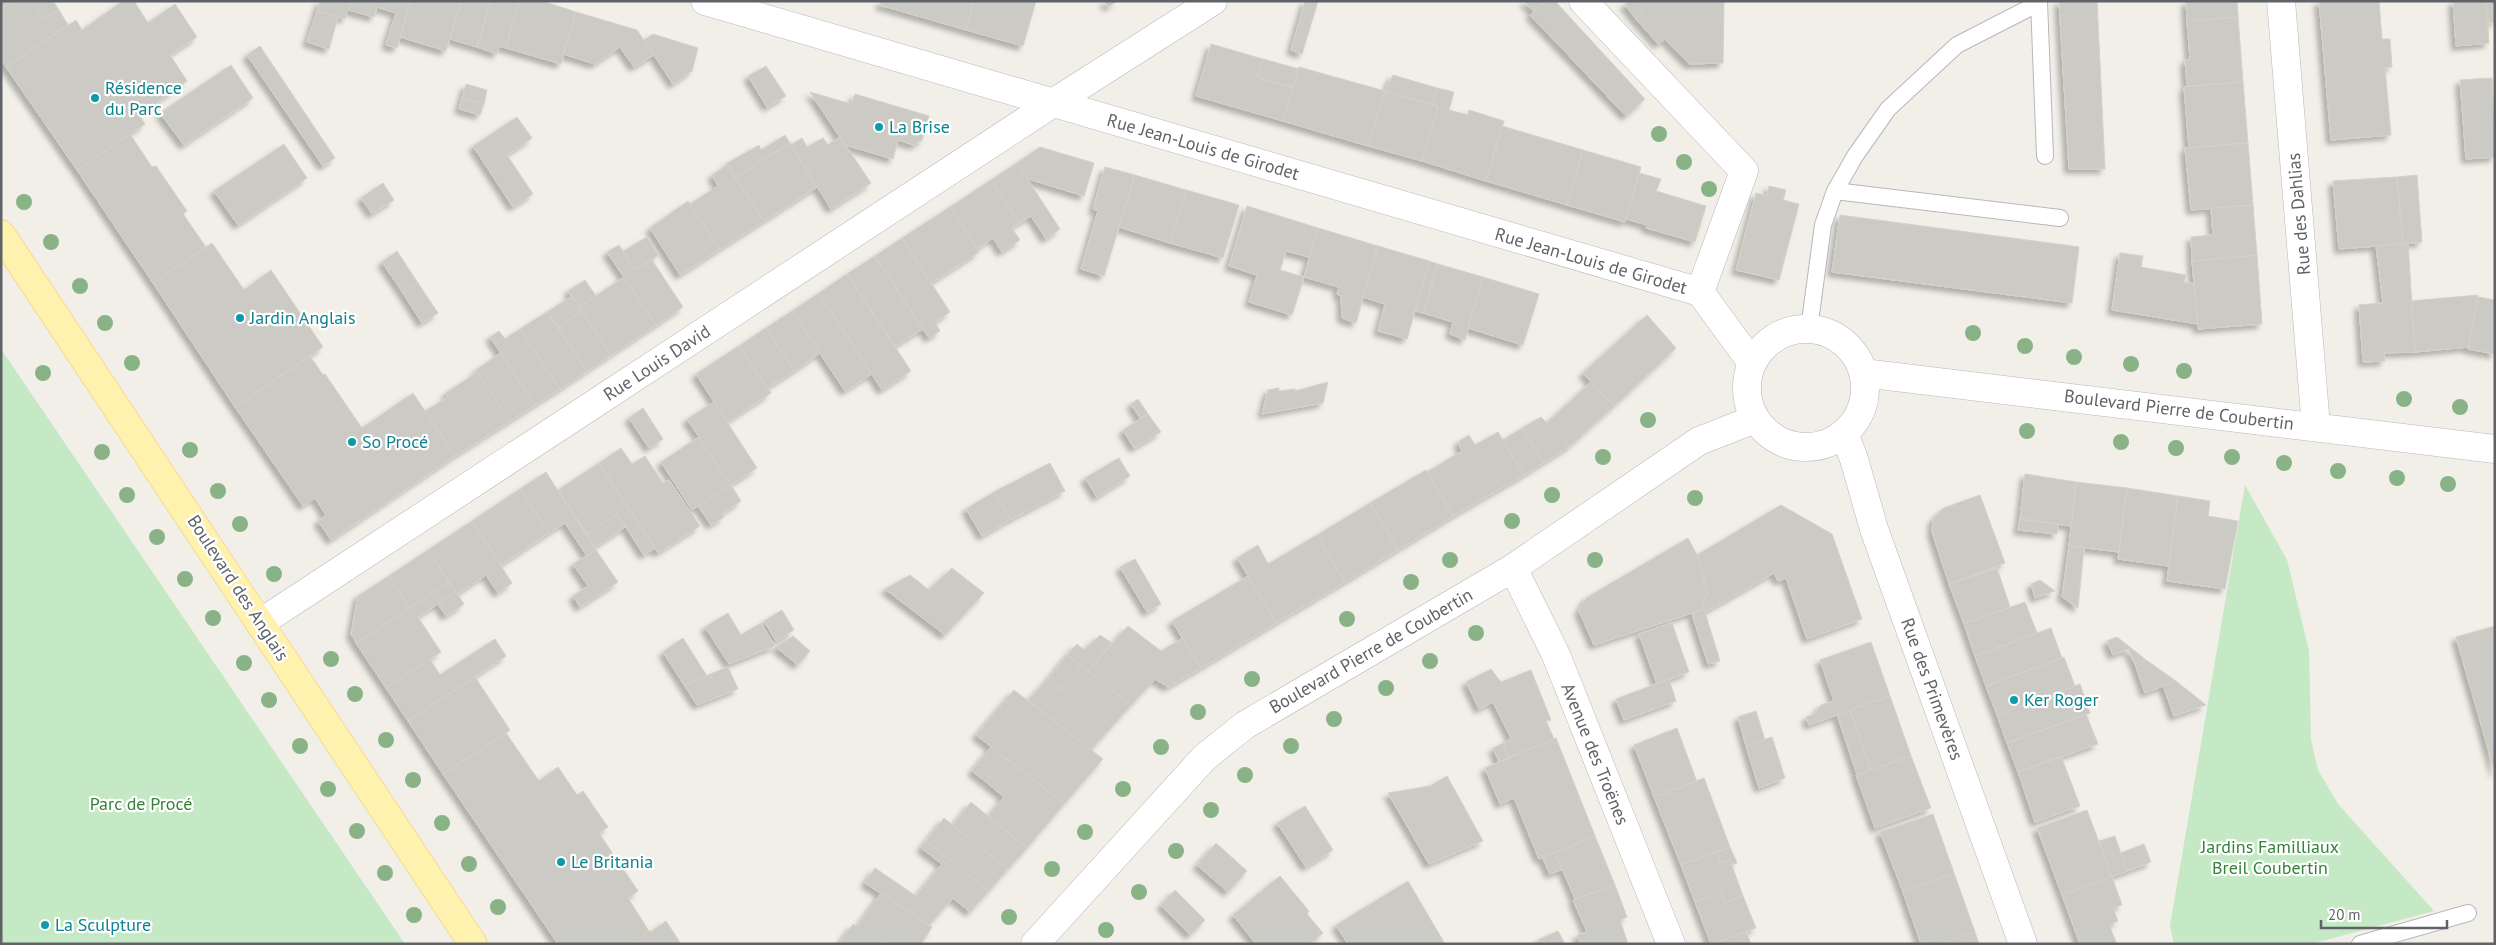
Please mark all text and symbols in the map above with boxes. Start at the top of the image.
place label: Résidence du Parc [105,76,182,120]
marker: Résidence du Parc [89,92,101,104]
street label: Rue Jean-Louis de Girodet [1104,108,1302,185]
place label: La Brise [889,115,950,138]
marker: La Brise [873,121,885,133]
street label: Rue des Dahlias [2282,152,2315,276]
street label: Rue Jean-Louis de Girodet [1492,222,1690,299]
place label: Jardin Anglais [249,306,356,329]
marker: Jardin Anglais [234,312,246,324]
street label: Rue Louis David [599,319,715,406]
street label: Boulevard Pierre de Coubertin [2063,384,2295,435]
place label: So Procé [362,430,428,453]
marker: So Procé [346,436,358,448]
street label: Boulevard des Anglais [183,510,294,665]
street label: Boulevard Pierre de Coubertin [1265,583,1477,718]
street label: Rue des Primevères [1896,615,1969,763]
street label: Avenue des Troënes [1556,679,1634,828]
place label: Ker Roger [2024,688,2099,711]
marker: Ker Roger [2008,694,2020,706]
park label: Parc de Procé [90,792,192,815]
park label: Jardins Familliaux Breil Coubertin [2200,835,2339,879]
place label: Le Britania [571,850,653,873]
marker: Le Britania [555,856,567,868]
scale bar [2321,898,2447,930]
text: 20 m [2328,905,2361,924]
place label: La Sculpture [55,913,151,936]
marker: La Sculpture [39,919,51,931]

